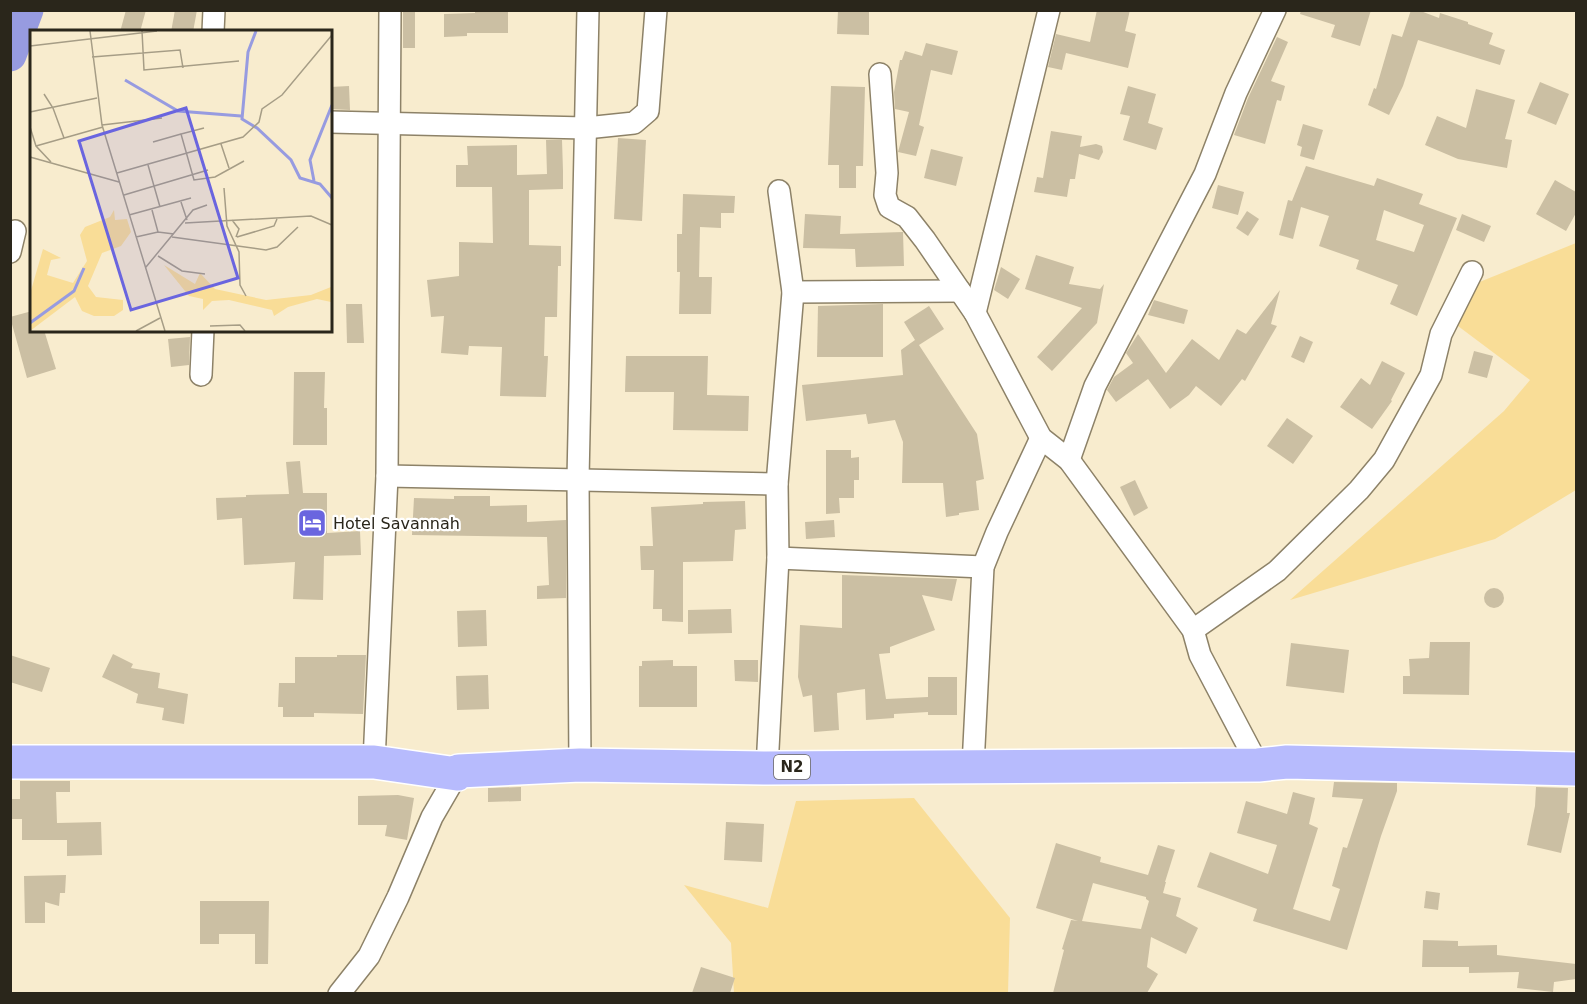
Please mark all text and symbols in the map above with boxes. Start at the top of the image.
inset map [30,30,332,332]
hotel icon: Hotel Savannah [296,507,328,539]
place label: Hotel Savannah [333,514,460,533]
road number: N2 [774,755,810,779]

